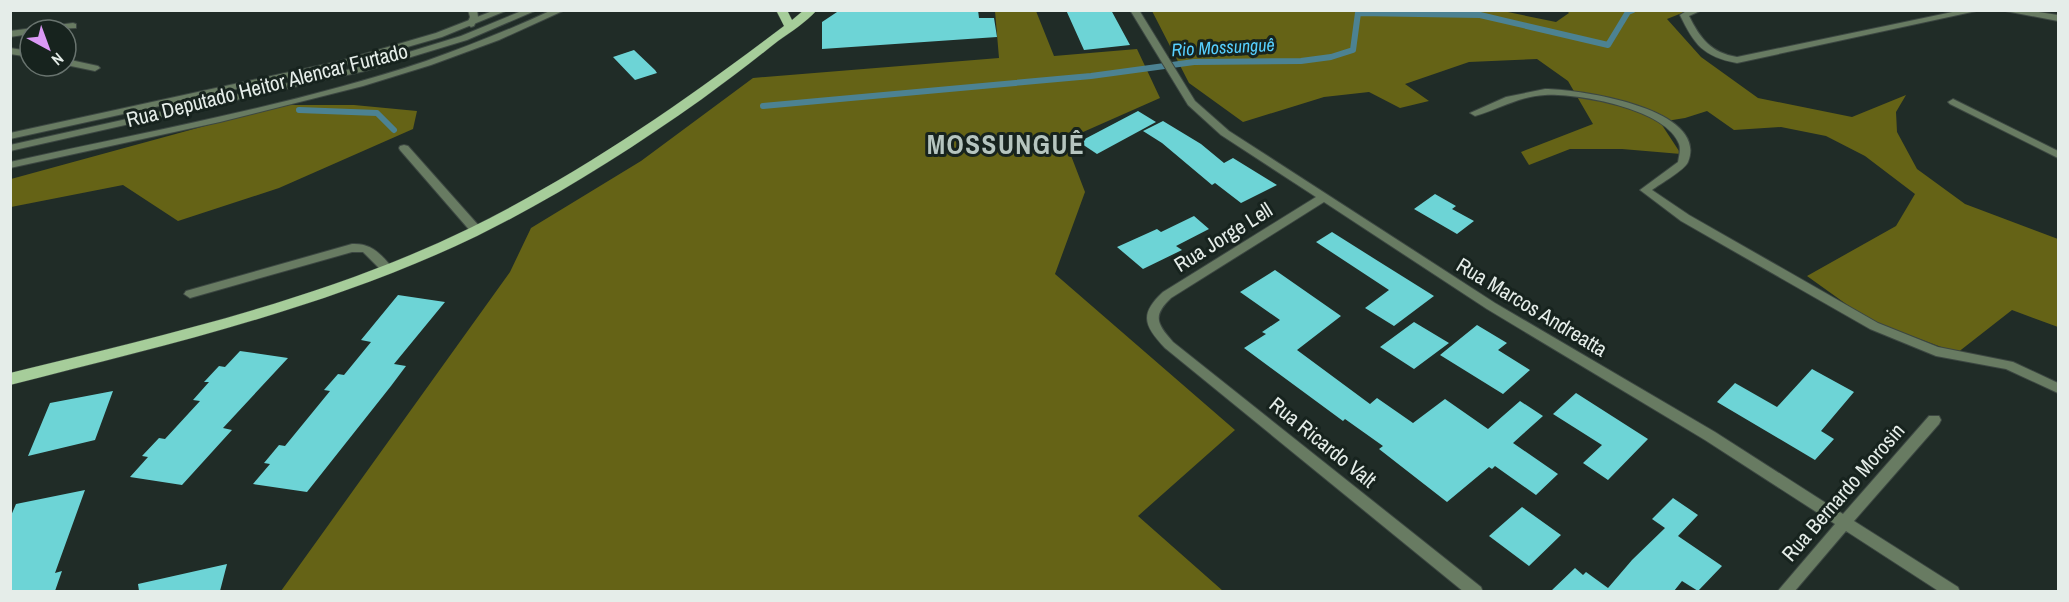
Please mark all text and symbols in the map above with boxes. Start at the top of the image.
north arrow [18,18,78,78]
water label: Rio Mossunguê [1171,32,1275,62]
street label: Rua Deputado Heitor Alencar Furtado [123,36,411,134]
text: N [47,48,69,71]
district label: MOSSUNGUÊ [927,126,1085,162]
street label: Rua Jorge Lell [1168,195,1278,279]
street label: Rua Marcos Andreatta [1451,250,1613,364]
street label: Rua Ricardo Valt [1263,390,1383,494]
street label: Rua Bernardo Morosin [1775,417,1911,567]

